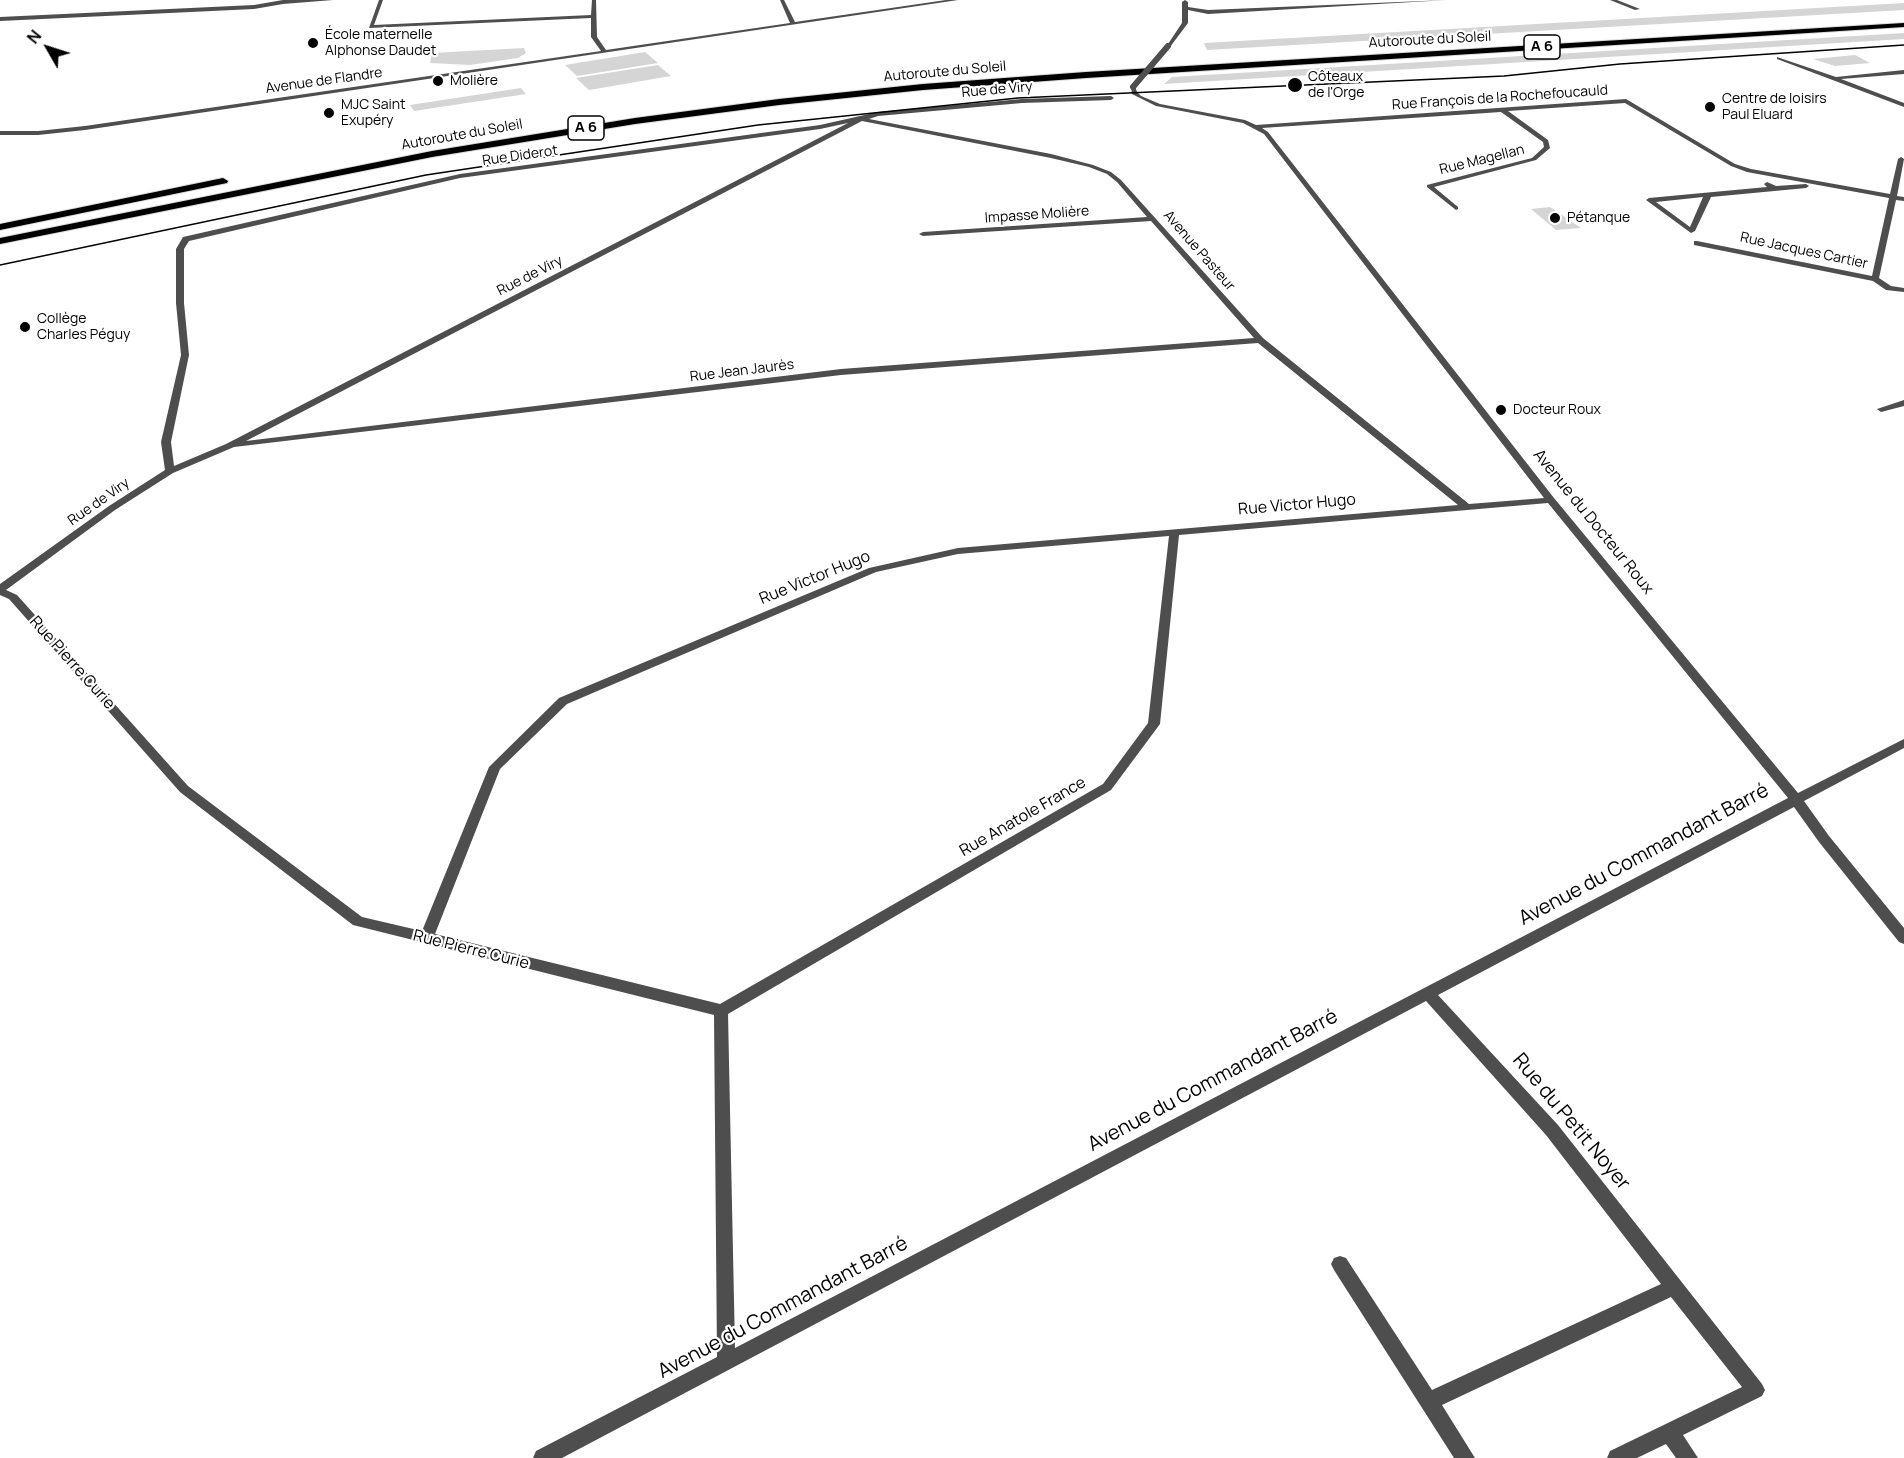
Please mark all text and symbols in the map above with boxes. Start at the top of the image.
north arrow [18,18,78,78]
text: N [22,25,46,48]
place label: École maternelle Alphonse Daudet [325,27,436,60]
street label: Autoroute du Soleil [1368,28,1492,52]
road number: A 6 [1524,35,1560,59]
marker: École maternelle Alphonse Daudet [306,36,320,50]
street label: Autoroute du Soleil [883,58,1007,86]
street label: Avenue de Flandre [265,64,383,98]
place label: Côteaux de l'Orge [1308,69,1364,102]
place label: Molière [450,73,498,89]
marker: Molière [431,74,445,88]
marker: Côteaux de l'Orge [1286,76,1304,94]
street label: Rue de Viry [961,79,1033,101]
street label: Rue François de la Rochefoucauld [1392,82,1608,114]
place label: Centre de loisirs Paul Eluard [1722,91,1827,124]
place label: MJC Saint Exupéry [341,97,406,130]
marker: Centre de loisirs Paul Eluard [1703,100,1717,114]
marker: MJC Saint Exupéry [322,106,336,120]
street label: Autoroute du Soleil [400,116,524,154]
road number: A 6 [568,116,604,140]
street label: Rue Magellan [1438,141,1526,179]
street label: Rue Diderot [481,142,559,170]
street label: Impasse Molière [984,203,1090,227]
street label: Avenue Pasteur [1160,207,1238,295]
place label: Pétanque [1567,210,1630,226]
marker: Pétanque [1548,211,1562,225]
street label: Rue Jacques Cartier [1739,229,1869,273]
street label: Rue de Viry [494,252,566,300]
place label: Collège Charles Péguy [37,311,130,344]
marker: Collège Charles Péguy [18,320,32,334]
street label: Rue Jean Jaurès [689,356,795,386]
place label: Docteur Roux [1513,402,1601,418]
marker: Docteur Roux [1494,403,1508,417]
street label: Avenue du Docteur Roux [1529,446,1657,598]
street label: Rue de Viry [65,475,133,529]
street label: Rue Victor Hugo [1237,490,1357,520]
street label: Rue Victor Hugo [757,547,873,609]
street label: Rue Pierre Curie [25,612,119,714]
street label: Rue Anatole France [957,773,1089,861]
street label: Avenue du Commandant Barré [1515,779,1773,931]
street label: Rue Pierre Curie [411,926,531,974]
street label: Avenue du Commandant Barré [1084,1005,1342,1157]
street label: Rue du Petit Noyer [1507,1049,1635,1195]
street label: Avenue du Commandant Barré [654,1232,912,1384]

